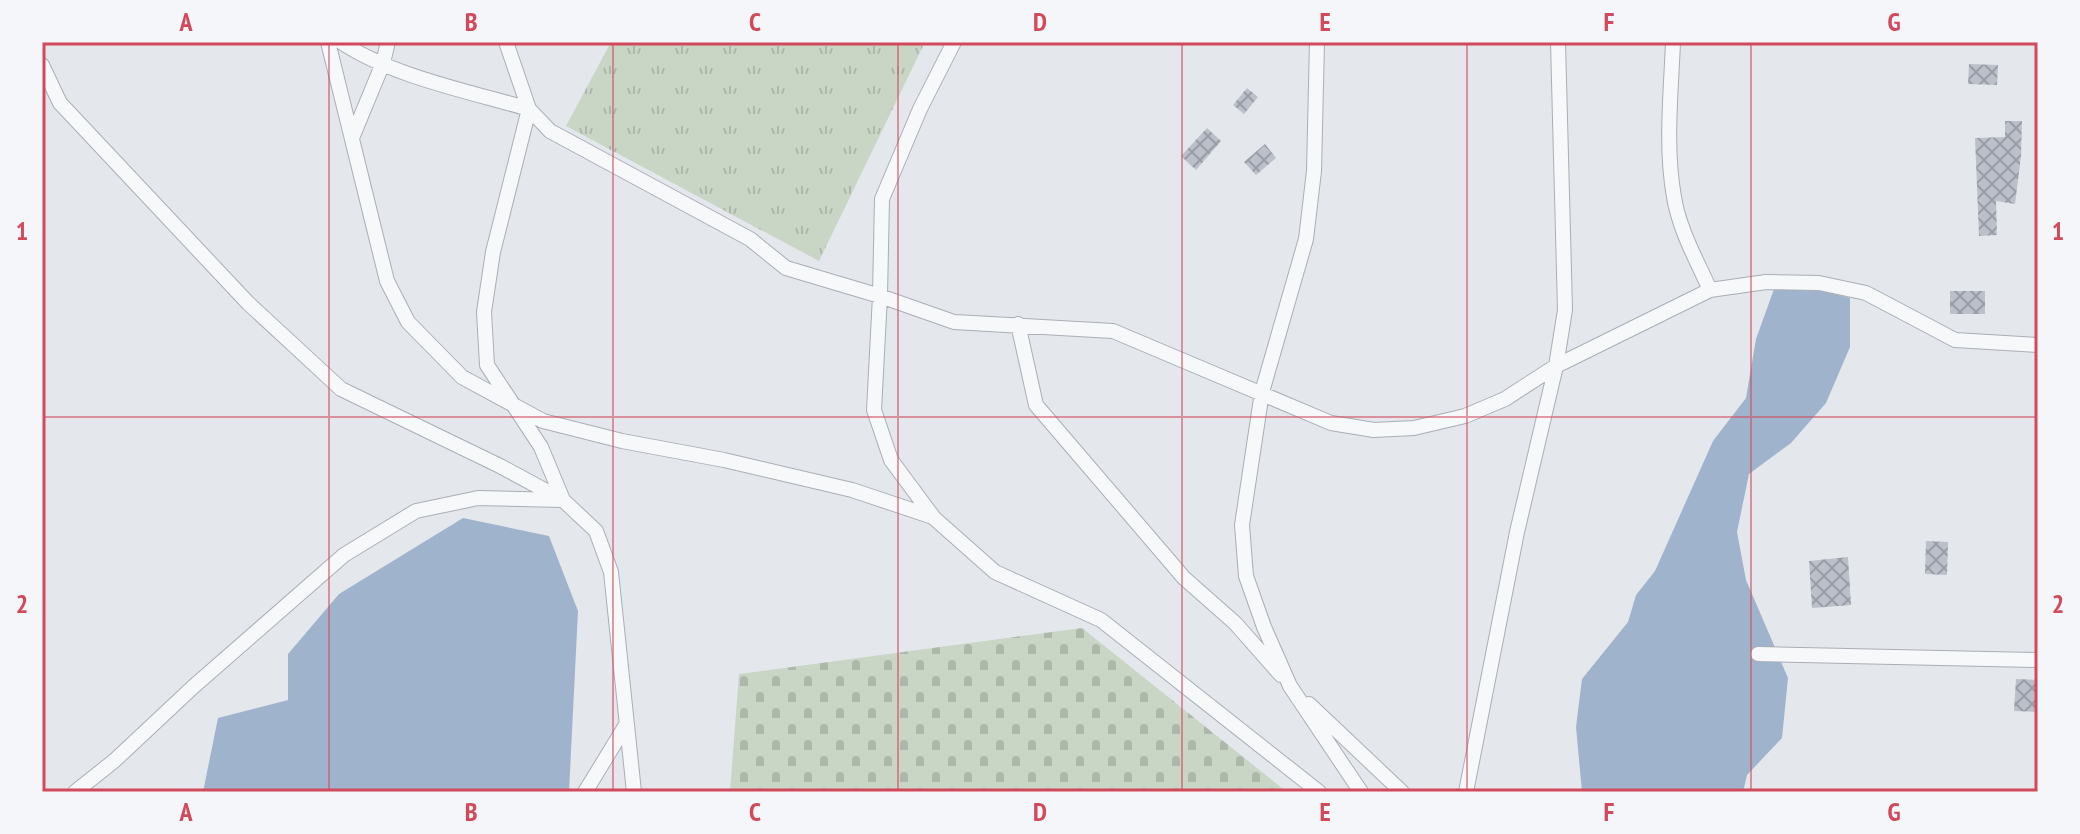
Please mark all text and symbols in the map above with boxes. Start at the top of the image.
text: A [178,5,193,38]
text: B [465,5,478,38]
text: C [749,5,761,38]
text: D [1033,5,1047,38]
text: E [1319,5,1331,38]
text: F [1604,5,1615,38]
text: G [1887,5,1901,38]
text: 1 [16,214,28,247]
text: 1 [2052,214,2064,247]
text: 2 [16,587,28,620]
text: 2 [2052,587,2064,620]
text: A [178,795,193,828]
text: B [465,795,478,828]
text: C [749,795,761,828]
text: D [1033,795,1047,828]
text: E [1319,795,1331,828]
text: F [1604,795,1615,828]
text: G [1887,795,1901,828]

